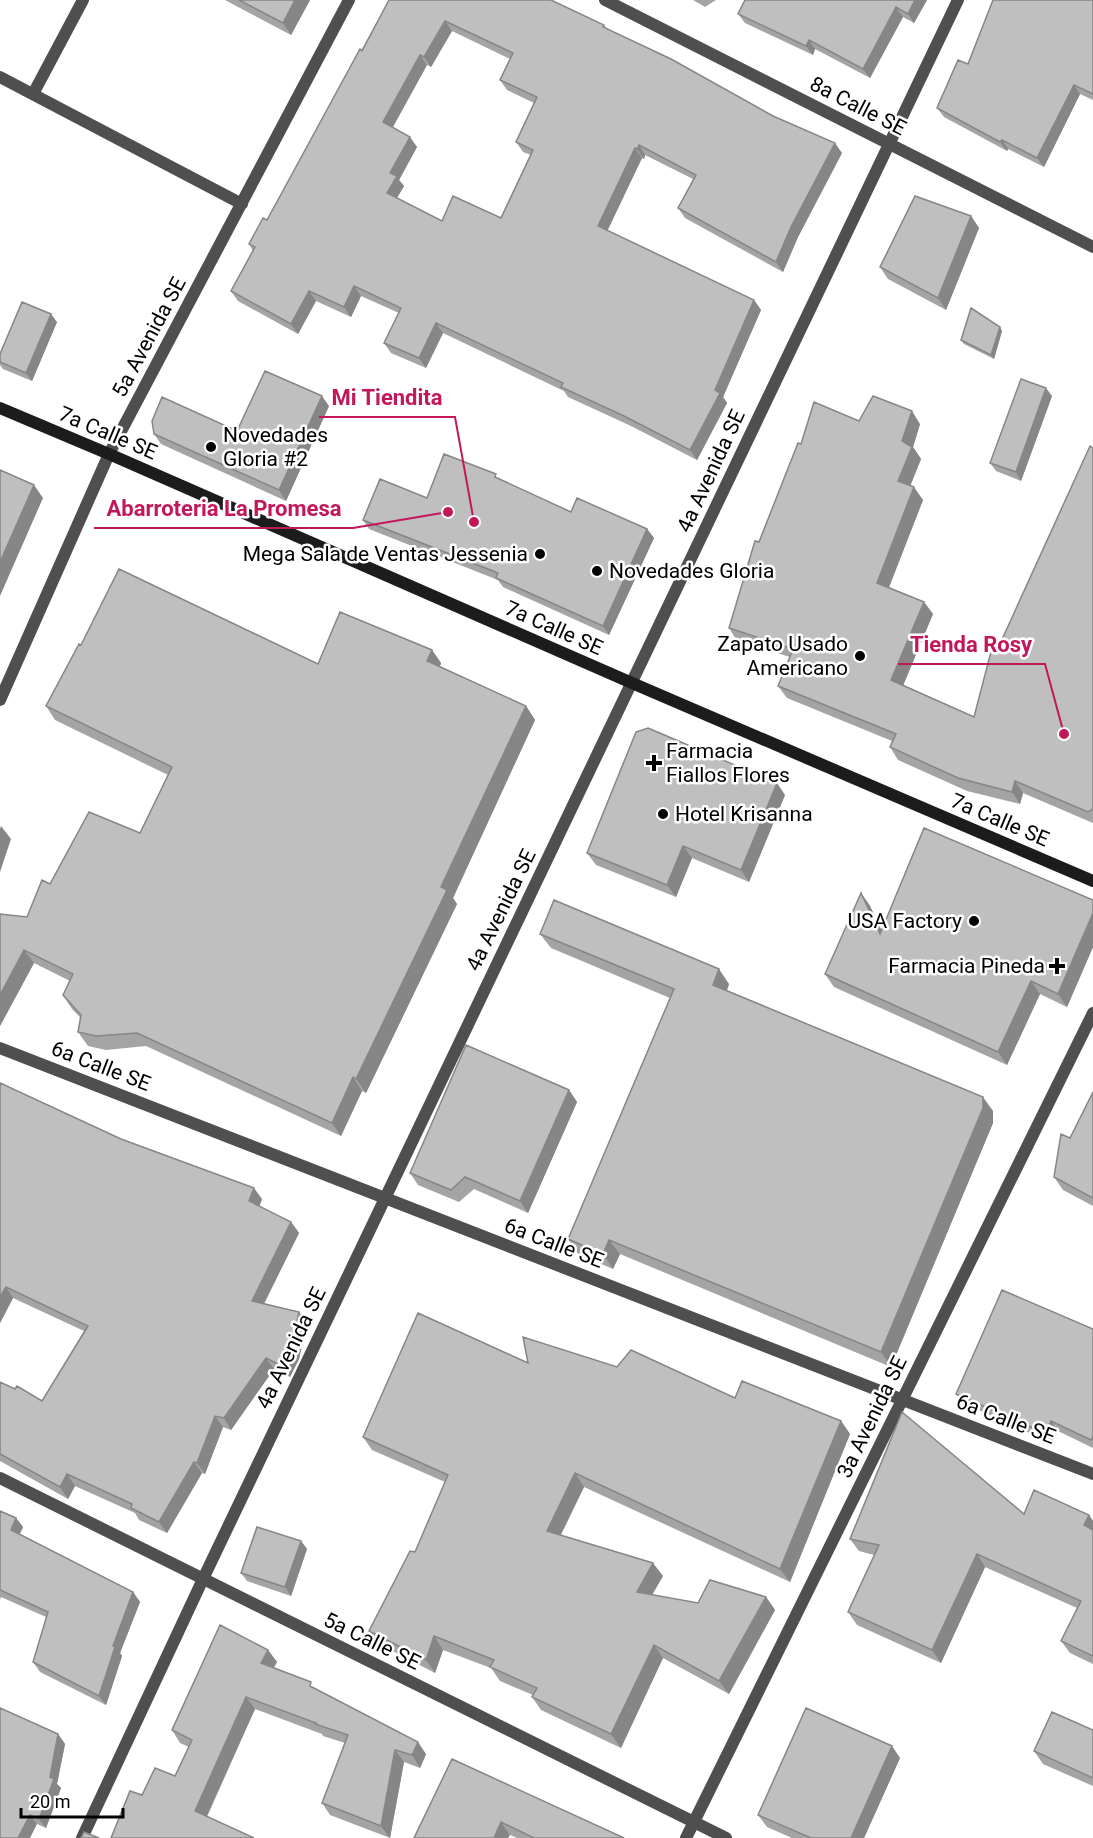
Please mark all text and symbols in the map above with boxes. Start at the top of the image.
street label: 8a Calle SE [806,72,910,140]
street label: 5a Avenida SE [107,273,191,401]
callout: Mi Tiendita [319,377,455,417]
text: Mi Tiendita [331,385,443,410]
street label: 7a Calle SE [55,402,161,464]
street label: 4a Avenida SE [672,406,750,536]
place label: Novedades Gloria #2 [223,423,328,471]
marker: Novedades Gloria #2 [204,440,218,454]
callout: Abarroteria La Promesa [94,488,353,528]
text: Abarroteria La Promesa [106,496,342,521]
place label: Mega Sala de Ventas Jessenia [243,542,528,566]
marker: Mega Sala de Ventas Jessenia [533,547,547,561]
place label: Novedades Gloria [609,559,774,583]
marker: Novedades Gloria [590,564,604,578]
street label: 7a Calle SE [501,596,607,660]
callout: Tienda Rosy [898,624,1045,664]
place label: Zapato Usado Americano [717,632,848,680]
text: Tienda Rosy [910,632,1033,657]
marker: Zapato Usado Americano [853,649,867,663]
place label: Farmacia Fiallos Flores [666,739,790,787]
marker: Farmacia Fiallos Flores [647,756,661,770]
street label: 7a Calle SE [947,789,1053,851]
place label: Hotel Krisanna [675,802,813,826]
marker: Hotel Krisanna [656,807,670,821]
street label: 4a Avenida SE [461,845,541,975]
place label: USA Factory [847,909,962,933]
marker: USA Factory [967,914,981,928]
place label: Farmacia Pineda [888,954,1045,978]
marker: Farmacia Pineda [1050,959,1064,973]
street label: 6a Calle SE [48,1036,154,1096]
street label: 6a Calle SE [501,1213,607,1273]
street label: 4a Avenida SE [251,1283,331,1413]
street label: 3a Avenida SE [832,1352,912,1482]
street label: 6a Calle SE [953,1389,1059,1449]
street label: 5a Calle SE [320,1607,424,1675]
scale bar [21,1781,123,1819]
text: 20 m [30,1791,70,1812]

